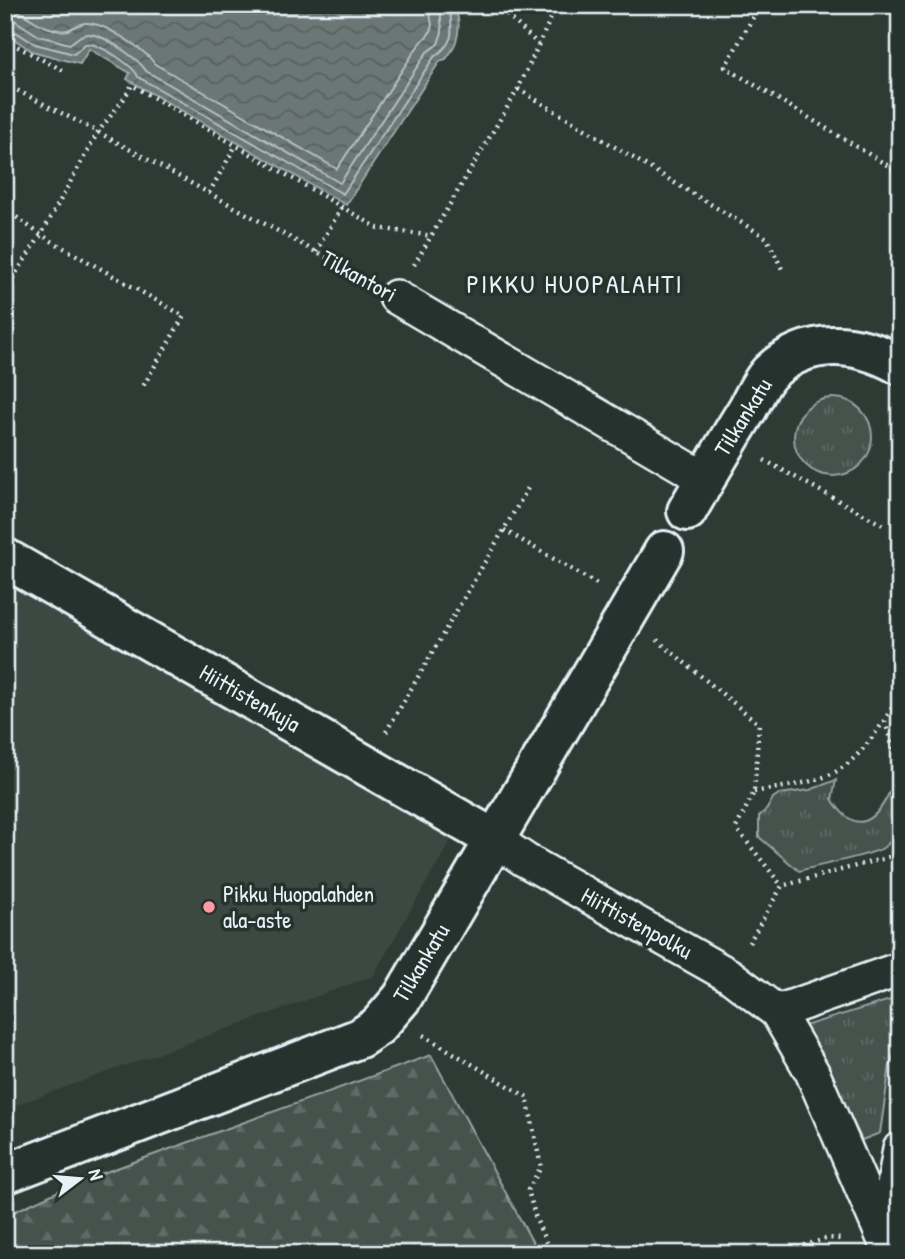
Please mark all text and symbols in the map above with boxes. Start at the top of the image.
street label: Tilkantori [316,242,403,309]
district label: PIKKU HUOPALAHTI [466,266,684,301]
street label: Tilkankatu [706,372,779,462]
street label: Hiittistenkuja [194,656,306,739]
place label: Pikku Huopalahden ala-aste [223,878,374,935]
street label: Hiittistenpolku [576,879,698,966]
marker: Pikku Huopalahden ala-aste [201,899,217,915]
street label: Tilkankatu [385,918,456,1008]
north arrow [46,1144,116,1214]
text: N [82,1166,110,1183]

